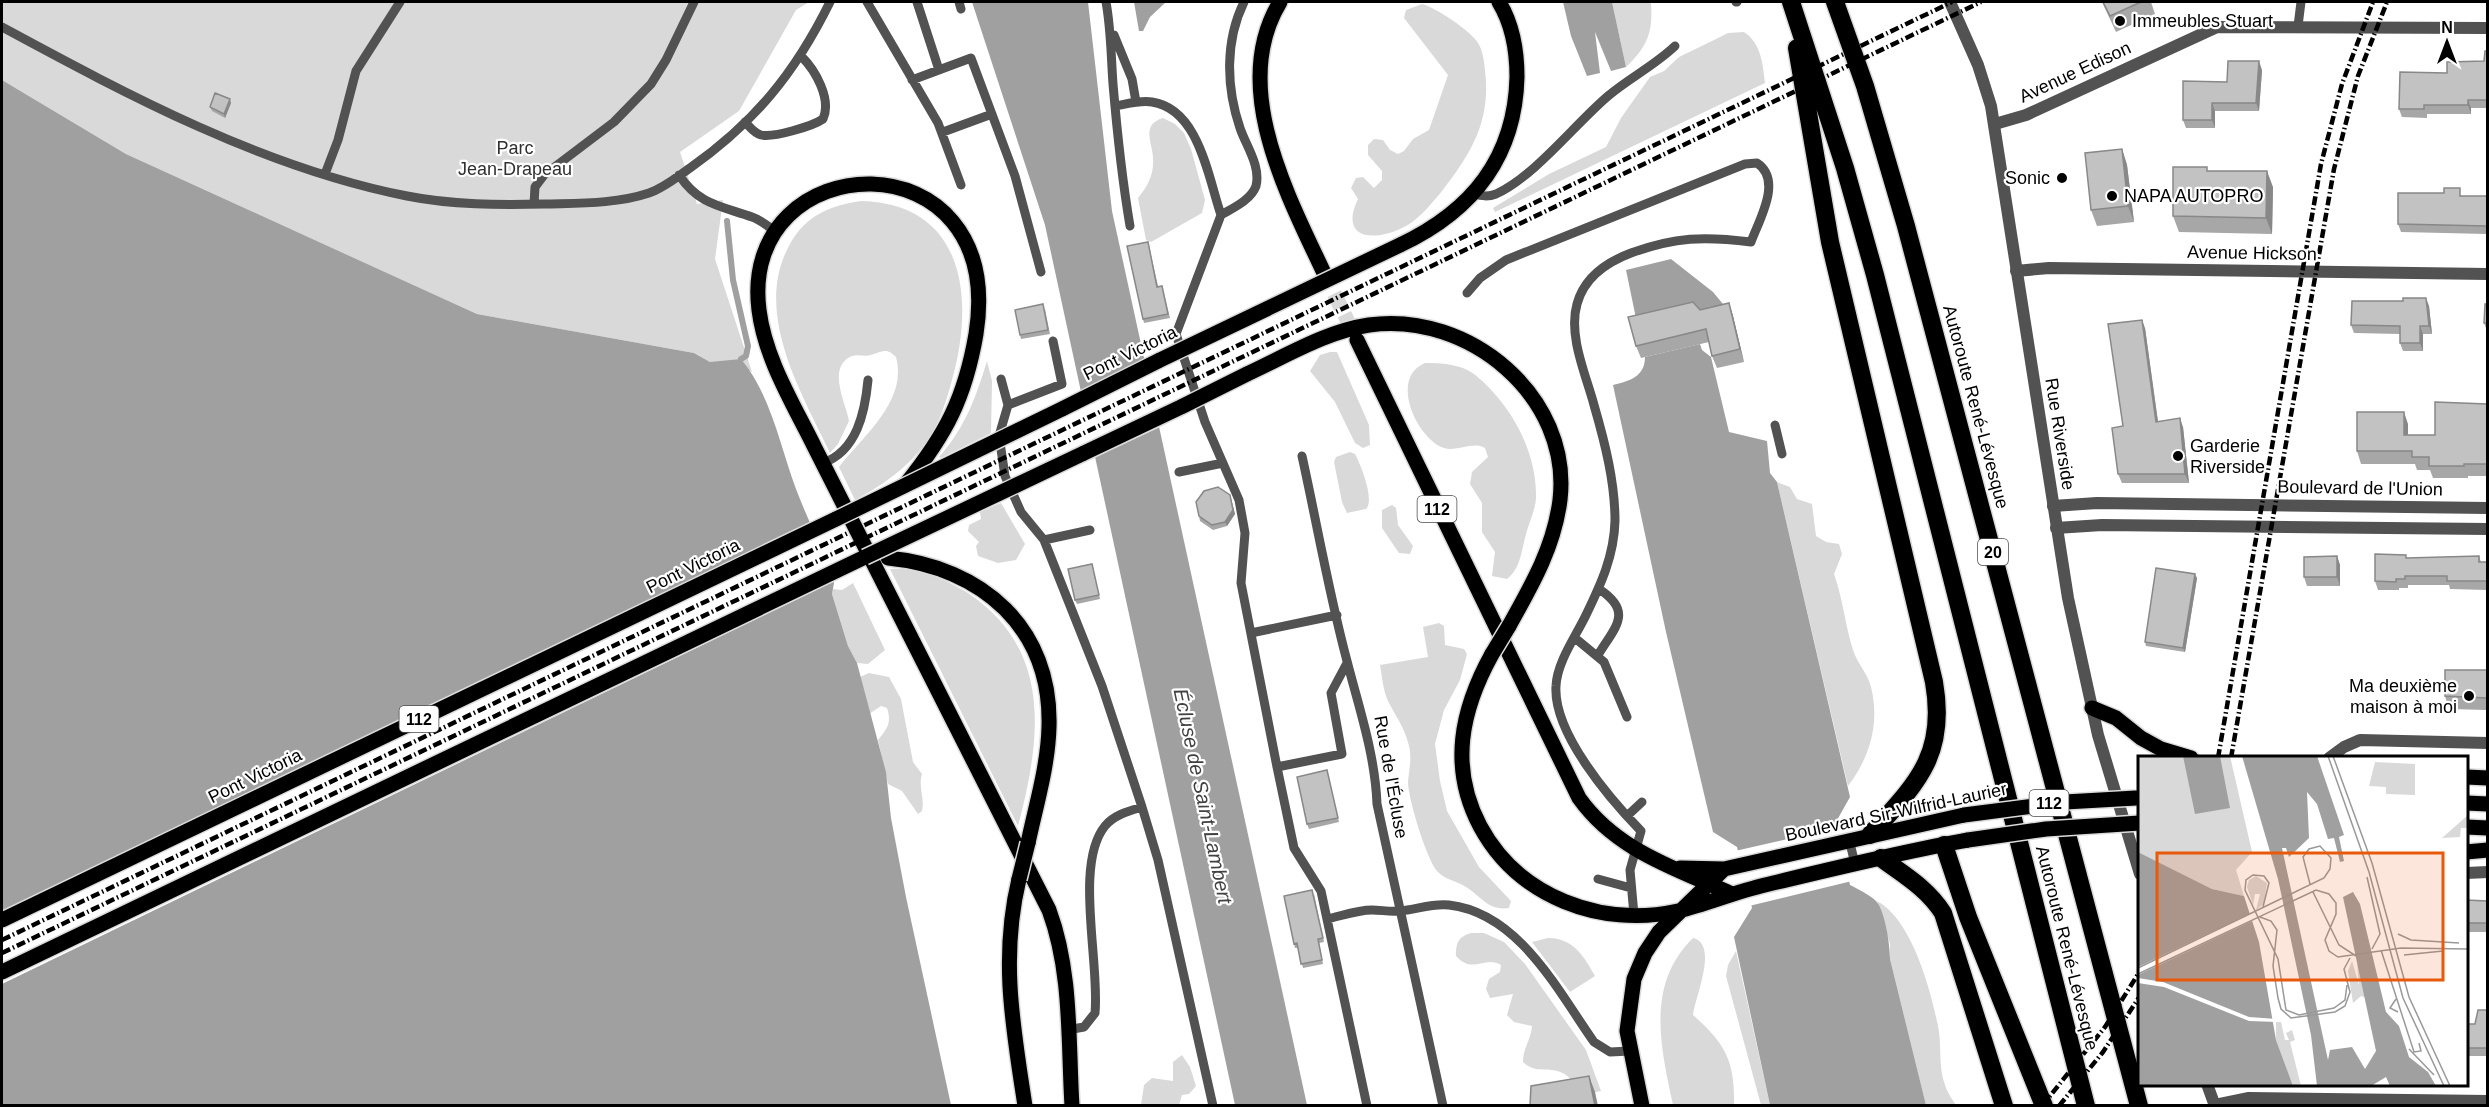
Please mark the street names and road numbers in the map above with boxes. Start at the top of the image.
street label: Avenue Edison [2016,37,2134,107]
street label: Avenue Hickson [2187,242,2317,264]
street label: Autoroute René-Lévesque [1939,303,2013,511]
street label: Pont Victoria [1080,321,1181,384]
street label: Rue Riverside [2041,377,2079,491]
street label: Boulevard de l'Union [2277,477,2443,499]
road number: 112 [1418,496,1456,522]
street label: Pont Victoria [643,534,744,597]
road number: 20 [1978,539,2008,565]
road number: 112 [400,706,438,732]
street label: Rue de l'Écluse [1370,714,1412,840]
street label: Pont Victoria [205,744,306,807]
street label: Boulevard Sir-Wilfrid-Laurier [1783,779,2009,845]
road number: 112 [2030,790,2068,816]
street label: Autoroute René-Lévesque [2032,844,2102,1052]

